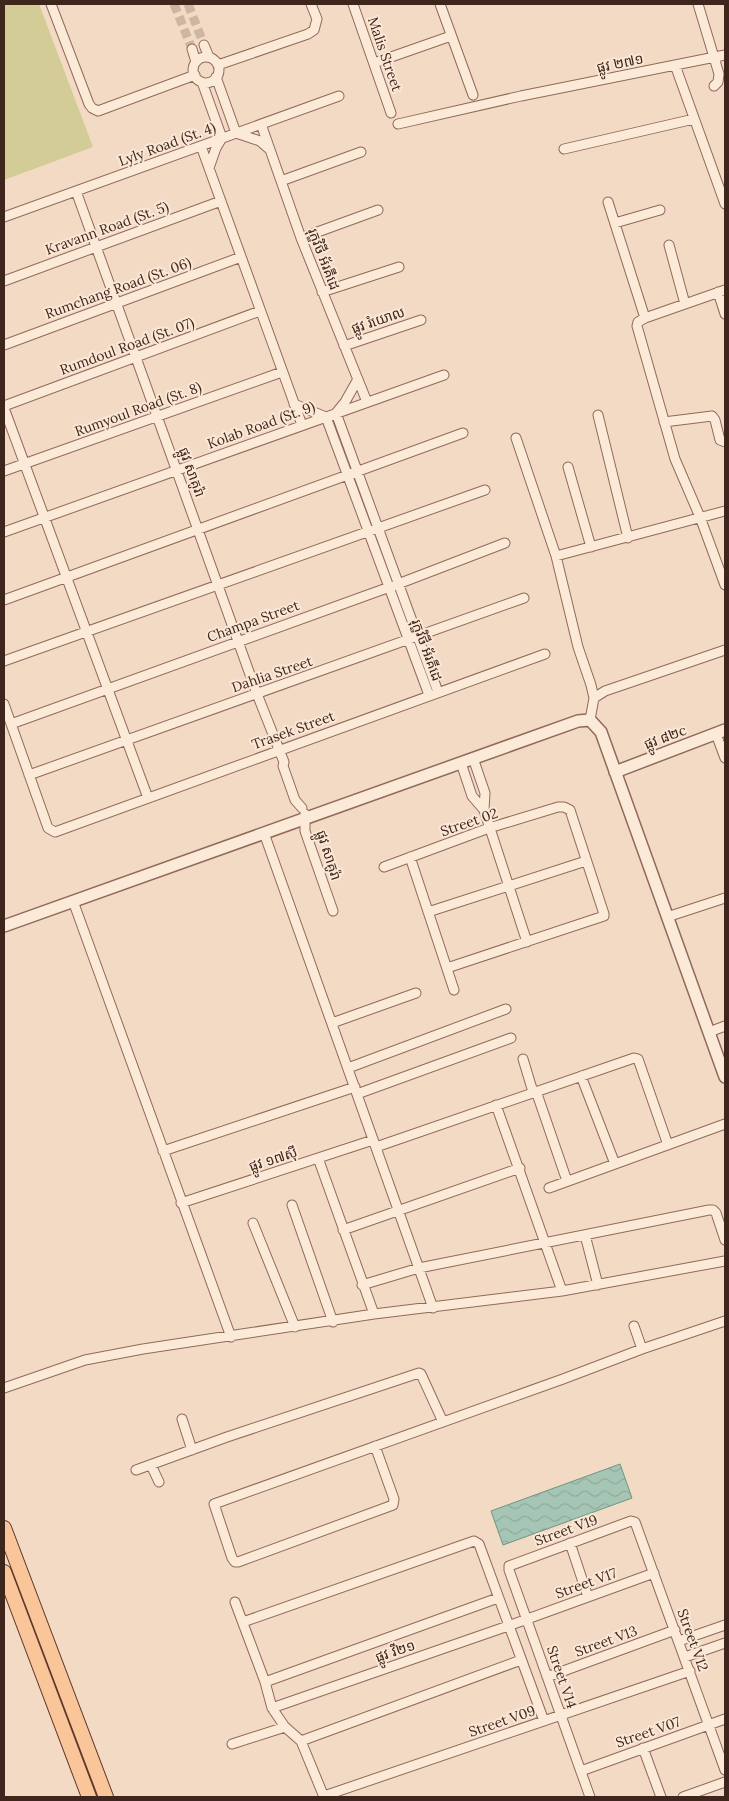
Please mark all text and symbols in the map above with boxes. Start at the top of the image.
street label: Malis Street [364,14,406,94]
street label: ផ្លូវ ២៧១ [595,49,646,80]
street label: Lyly Road (St. 4) [116,118,218,170]
street label: Kravann Road (St. 5) [43,197,171,259]
street label: រុក្ខវិថី អ័រគីដេ [304,226,344,293]
street label: Rumchang Road (St. 06) [42,253,194,323]
street label: ផ្លូវ រំយោល [349,302,408,341]
street label: Rumdoul Road (St. 07) [57,313,197,379]
street label: Rumyoul Road (St. 8) [72,378,204,440]
street label: Kolab Road (St. 9) [205,397,317,453]
street label: ផ្លូវ សាគូរ៉ា [172,445,209,500]
street label: Champa Street [204,596,302,646]
street label: រុក្ខវិថី អ័រគីដេ [407,616,447,684]
street label: Dahlia Street [229,652,315,696]
street label: Trasek Street [249,706,337,753]
street label: ផ្លូវ ៨២c [641,721,690,756]
street label: Street 02 [438,804,500,840]
street label: ផ្លូវ សាគូរ៉ា [309,828,346,883]
street label: ផ្លូវ ១៧ស៊ី [246,1143,301,1178]
street label: Street V19 [532,1510,600,1550]
street label: Street V17 [553,1563,620,1602]
street label: Street V12 [673,1606,713,1674]
street label: Street V13 [572,1621,640,1661]
street label: ផ្លូវ វី២១ [373,1636,418,1669]
street label: Street V14 [543,1643,581,1711]
street label: Street V09 [466,1701,538,1741]
street label: Street V07 [613,1712,683,1751]

